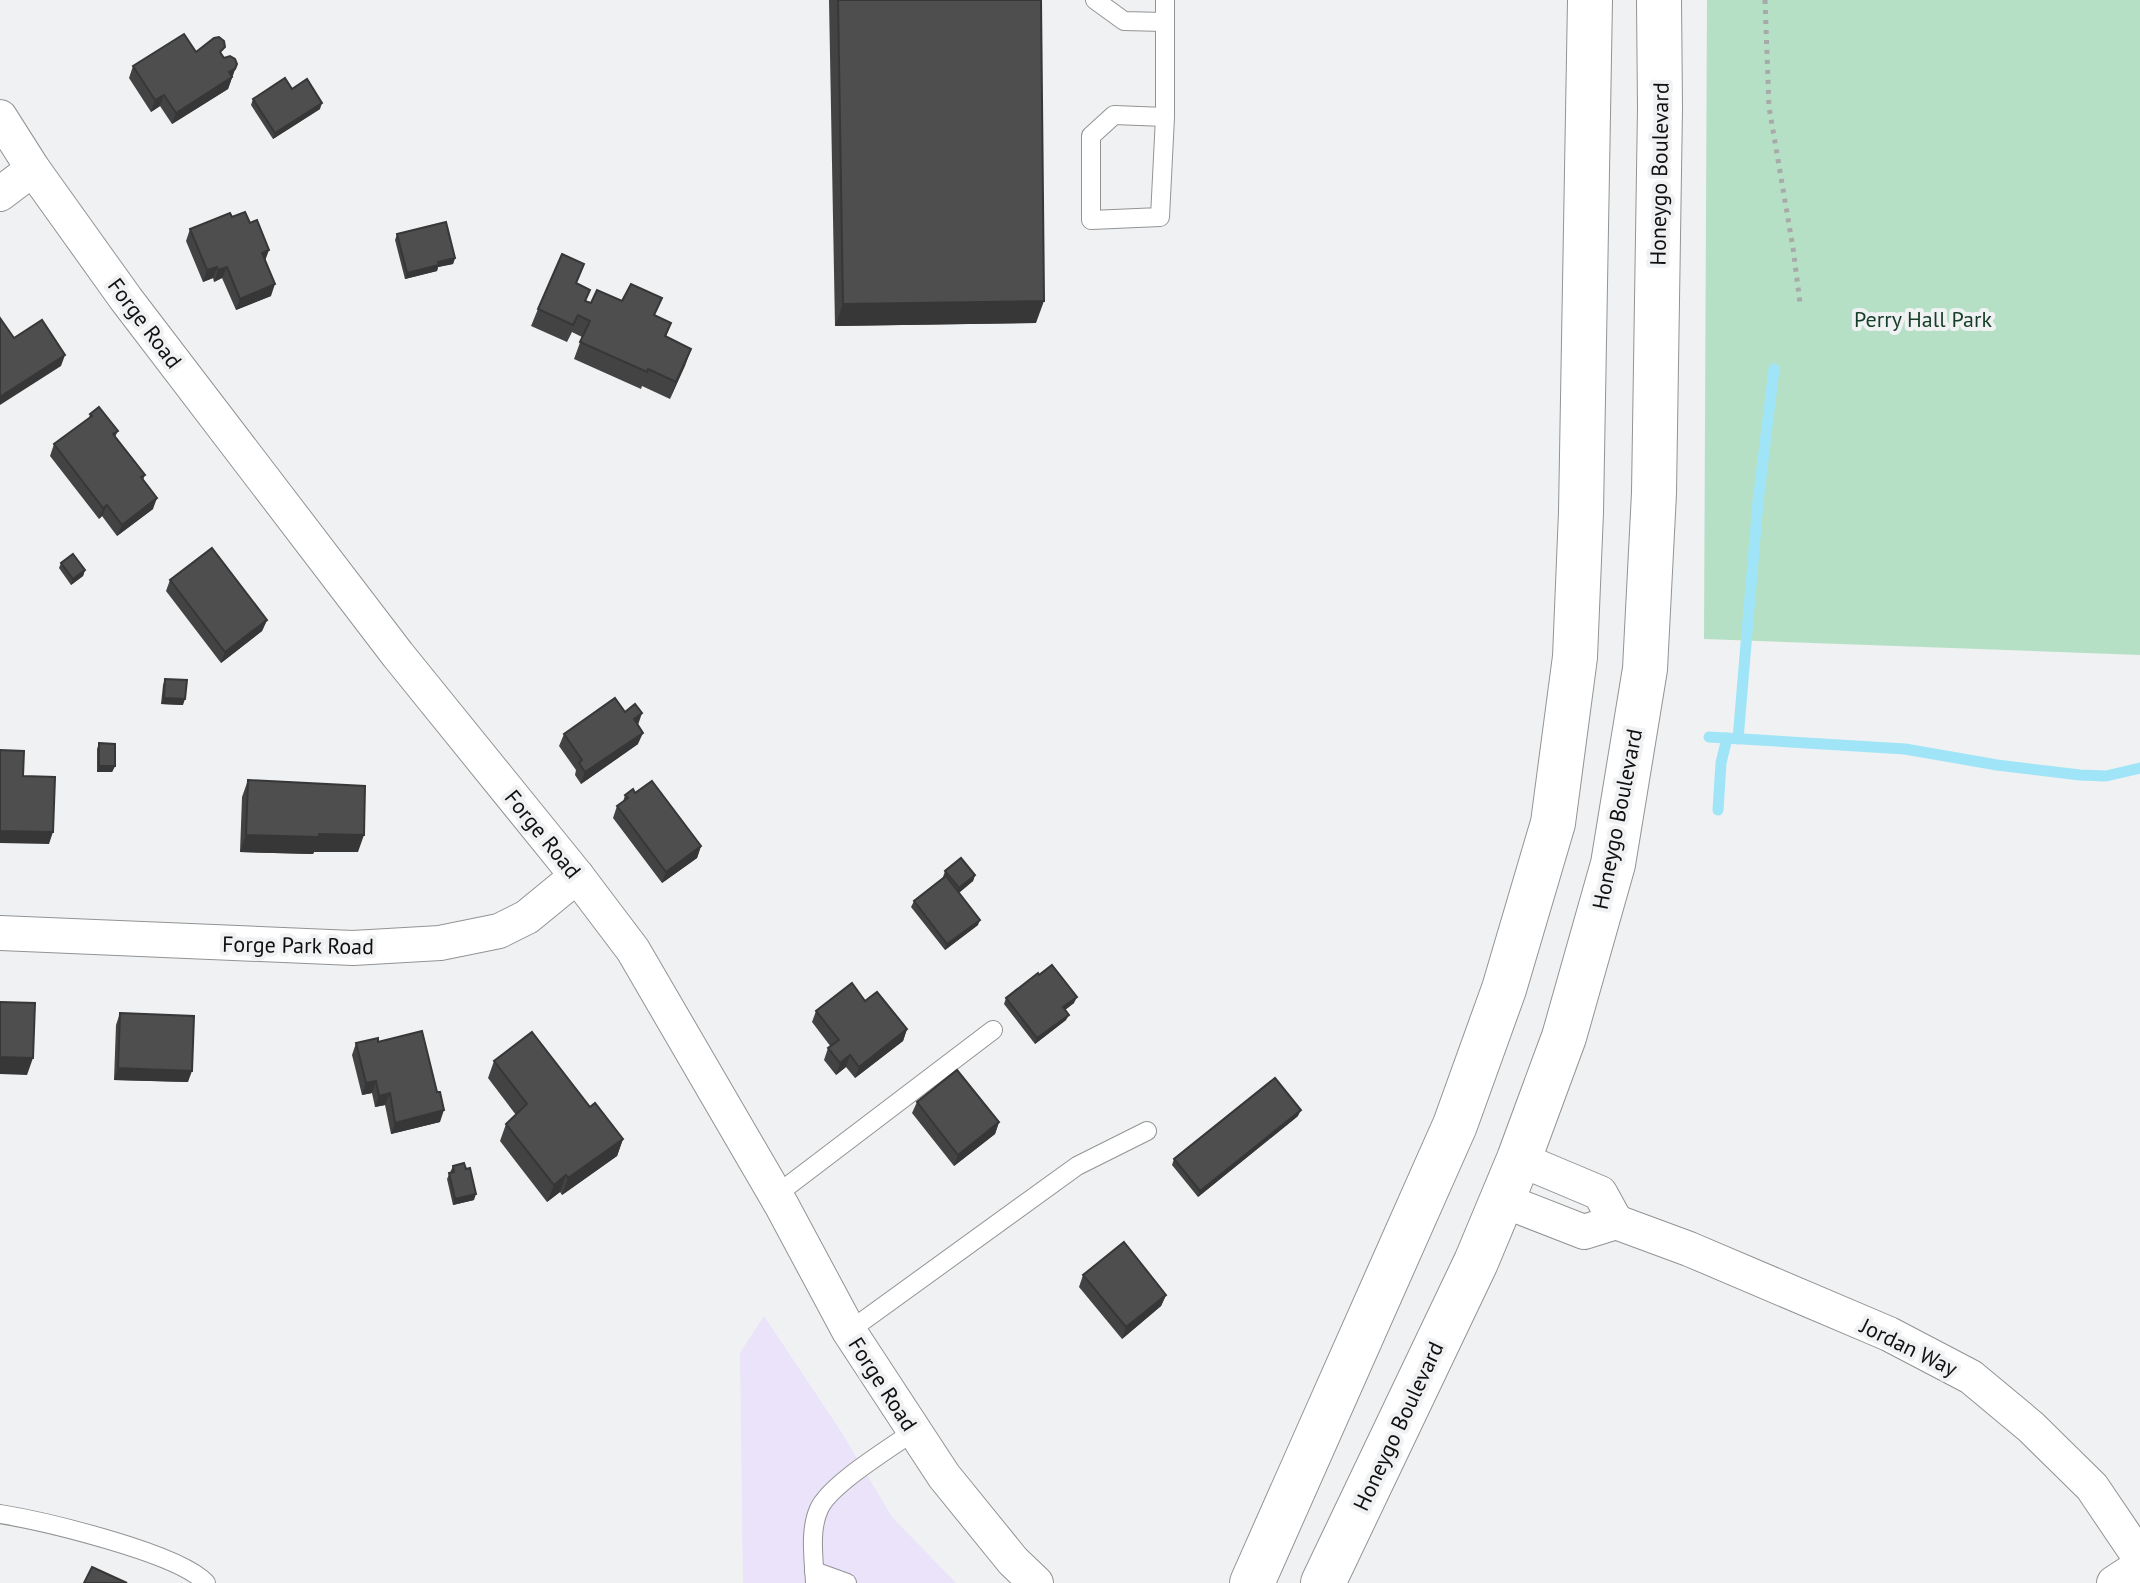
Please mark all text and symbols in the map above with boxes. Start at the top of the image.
street label: Honeygo Boulevard [1643,82,1675,266]
street label: Forge Road [102,272,188,374]
park label: Perry Hall Park [1854,305,1992,333]
street label: Honeygo Boulevard [1586,726,1648,912]
street label: Forge Road [499,784,587,884]
street label: Forge Park Road [222,930,374,960]
street label: Jordan Way [1855,1311,1963,1383]
street label: Forge Road [842,1332,924,1436]
street label: Honeygo Boulevard [1347,1337,1449,1515]

